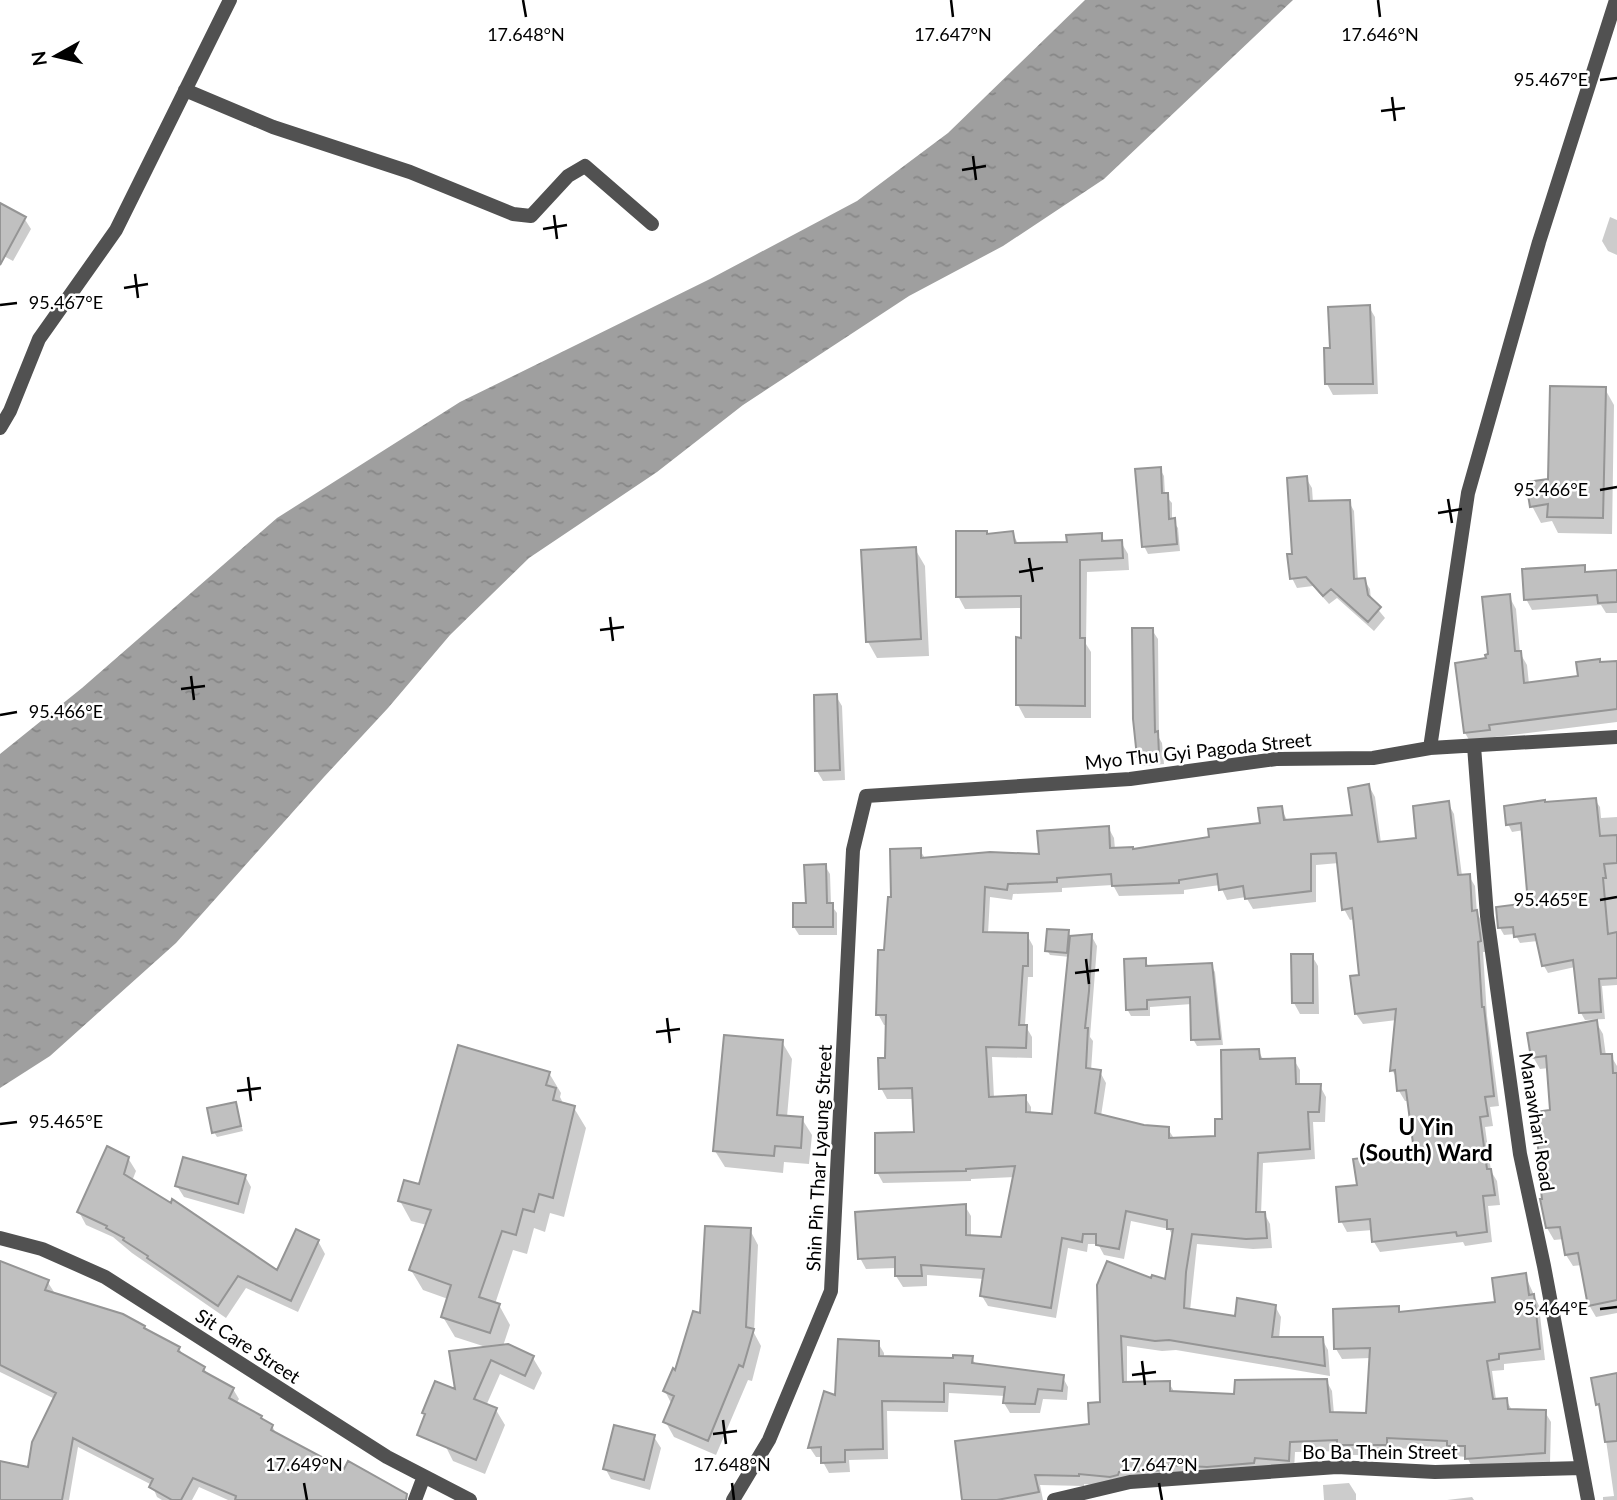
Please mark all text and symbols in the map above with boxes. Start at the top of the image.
north arrow [21,21,91,91]
text: 17.648°N [487,23,565,45]
text: 17.647°N [914,23,992,45]
text: 17.646°N [1341,23,1419,45]
text: N [26,50,51,67]
text: 95.467°E [1514,68,1588,90]
text: 95.467°E [29,291,103,313]
text: 95.466°E [1514,478,1588,500]
text: 95.466°E [29,700,103,722]
street label: Myo Thu Gyi Pagoda Street [1083,727,1313,774]
text: 95.465°E [1514,888,1588,910]
street label: Shin Pin Thar Lyaung Street [801,1044,836,1272]
street label: Manawhari Road [1515,1051,1560,1193]
text: 95.465°E [29,1110,103,1132]
district label: U Yin (South) Ward [1359,1112,1493,1166]
text: 95.464°E [1514,1297,1588,1319]
street label: Sit Care Street [192,1303,305,1388]
street label: Bo Ba Thein Street [1302,1440,1458,1463]
text: 17.649°N [265,1453,343,1475]
text: 17.648°N [693,1453,771,1475]
text: 17.647°N [1120,1453,1198,1475]

